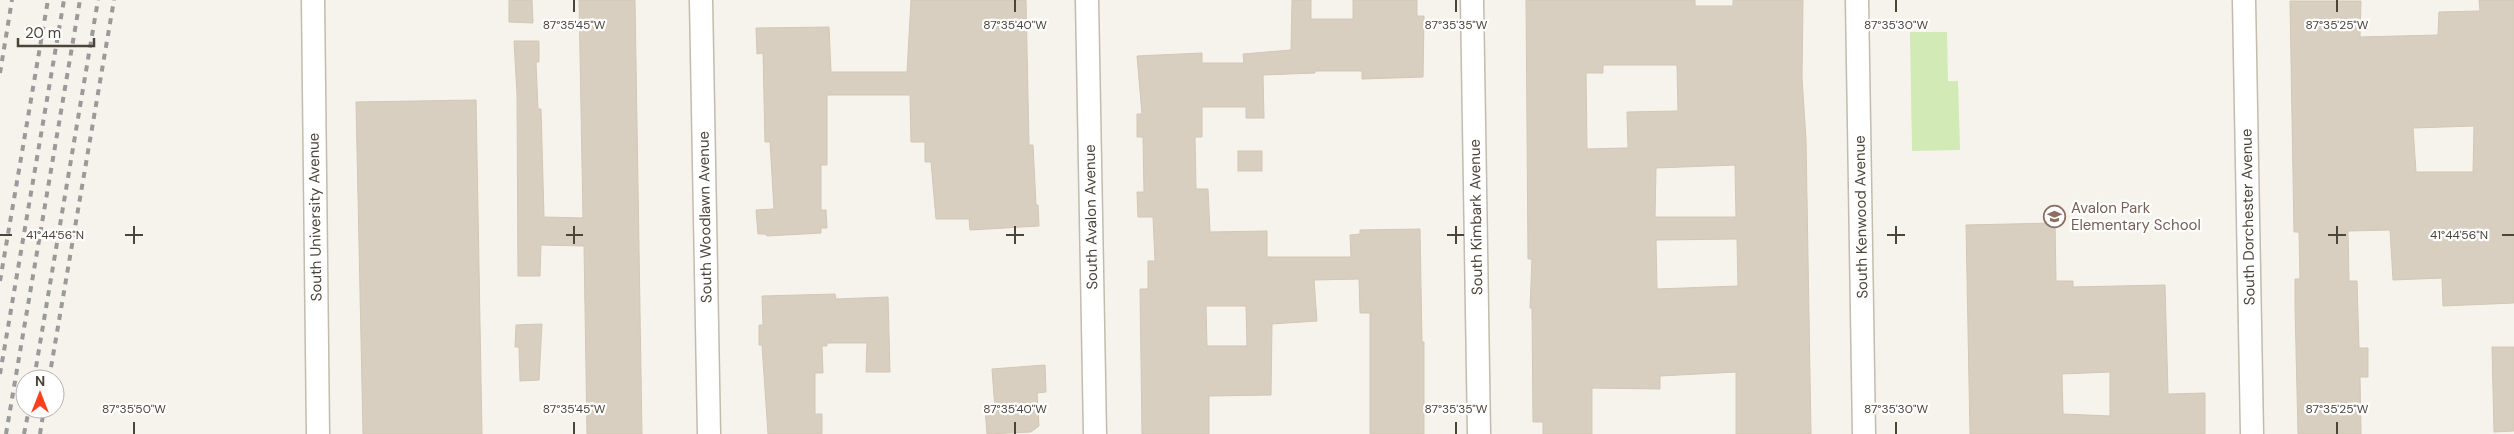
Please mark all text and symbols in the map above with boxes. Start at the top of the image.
scale bar [18,15,94,47]
text: 87°35'45"W [543,17,606,33]
text: 87°35'40"W [983,17,1047,33]
text: 87°35'35"W [1425,17,1488,33]
text: 87°35'30"W [1864,17,1928,33]
text: 87°35'25"W [2306,17,2369,33]
text: 20 m [25,23,61,43]
street label: South Dorchester Avenue [2236,128,2260,306]
street label: South Woodlawn Avenue [694,131,716,303]
street label: South University Avenue [304,133,326,301]
street label: South Kenwood Avenue [1850,135,1872,299]
street label: South Kimbark Avenue [1465,139,1487,295]
street label: South Avalon Avenue [1080,144,1102,290]
place label: Avalon Park Elementary School [2071,198,2201,235]
school or university icon: Avalon Park Elementary School [2043,205,2067,229]
text: 41°44'56"N [26,227,84,243]
text: 41°44'56"N [2430,227,2488,243]
north arrow [15,369,65,419]
text: N [35,372,45,390]
text: 87°35'50"W [102,401,166,417]
text: 87°35'45"W [543,401,606,417]
text: 87°35'40"W [983,401,1047,417]
text: 87°35'35"W [1425,401,1488,417]
text: 87°35'30"W [1864,401,1928,417]
text: 87°35'25"W [2306,401,2369,417]

